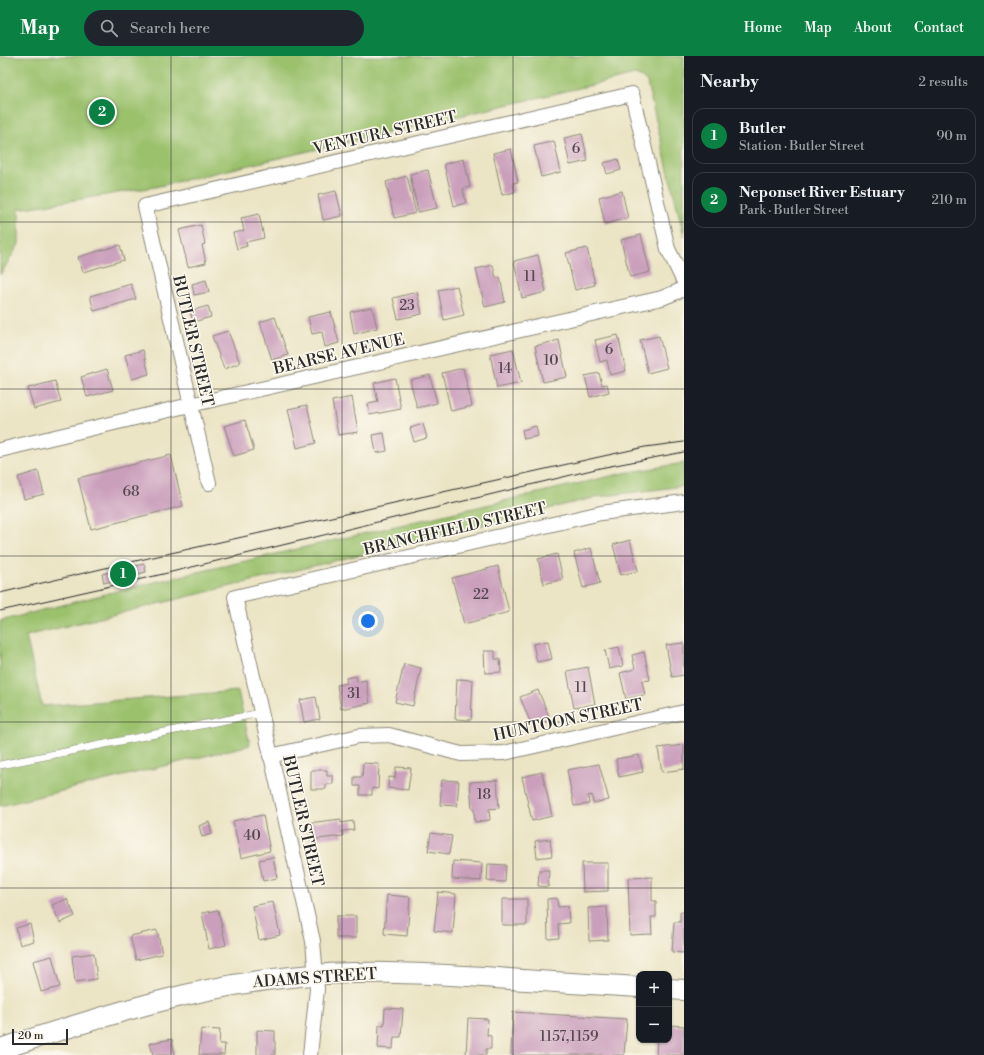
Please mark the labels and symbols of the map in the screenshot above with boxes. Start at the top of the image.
pin: 2 [89,97,115,127]
street label: VENTURA STREET [310,107,459,160]
house number: 6 [572,140,581,158]
house number: 11 [524,268,536,286]
street label: BUTLER STREET [168,272,218,409]
house number: 23 [399,297,415,315]
street label: BEARSE AVENUE [270,329,407,379]
house number: 6 [605,341,614,359]
house number: 10 [544,352,558,370]
house number: 14 [498,360,512,378]
house number: 68 [122,483,140,501]
street label: BRANCHFIELD STREET [361,498,548,560]
pin: 1 [110,559,136,589]
house number: 22 [473,586,489,604]
your location [358,611,378,631]
house number: 11 [575,679,587,697]
house number: 31 [347,685,361,703]
street label: HUNTOON STREET [491,694,645,746]
street label: BUTLER STREET [278,752,328,889]
house number: 18 [477,786,491,804]
house number: 40 [243,827,261,845]
street label: ADAMS STREET [251,964,378,992]
scale bar [12,1027,68,1046]
house number: 1157,1159 [540,1028,598,1046]

